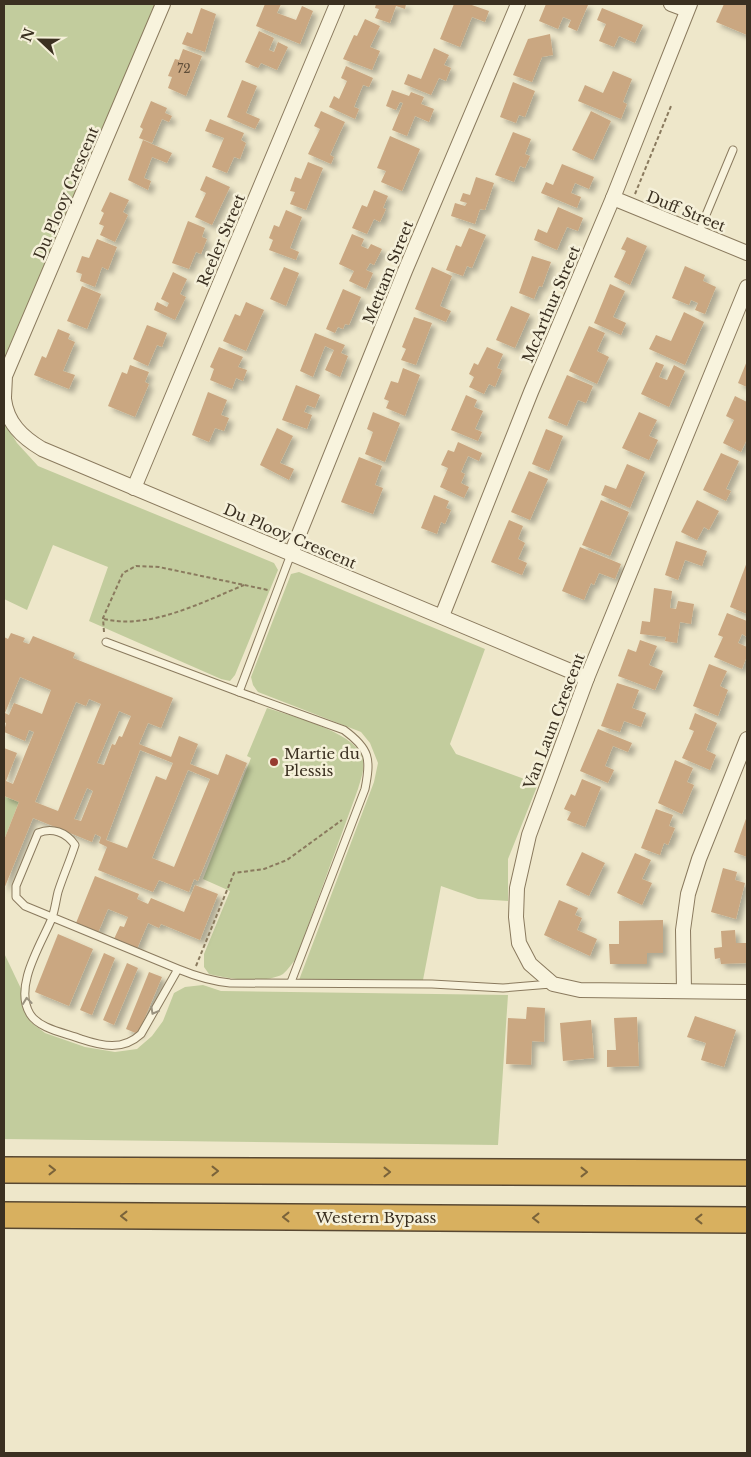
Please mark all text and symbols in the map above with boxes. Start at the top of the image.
north arrow [15,15,65,65]
text: N [17,26,39,45]
house number: 72 [177,61,191,76]
street label: Du Plooy Crescent [29,123,103,262]
street label: Duff Street [644,187,729,236]
street label: Reeler Street [193,191,249,289]
street label: Mettam Street [359,217,417,326]
street label: McArthur Street [518,242,584,365]
street label: Du Plooy Crescent [221,499,360,573]
street label: Van Laun Crescent [519,650,589,793]
place label: Martie du Plessis [284,744,360,780]
marker: Martie du Plessis [268,756,280,768]
one-way arrow [22,996,33,1004]
one-way arrow [151,1006,161,1015]
one-way arrow [49,1165,57,1175]
one-way arrow [212,1166,219,1176]
one-way arrow [384,1167,391,1177]
one-way arrow [580,1167,588,1177]
street label: Western Bypass [315,1208,437,1227]
one-way arrow [119,1211,127,1221]
one-way arrow [282,1212,290,1222]
one-way arrow [532,1213,540,1223]
one-way arrow [694,1214,702,1224]

